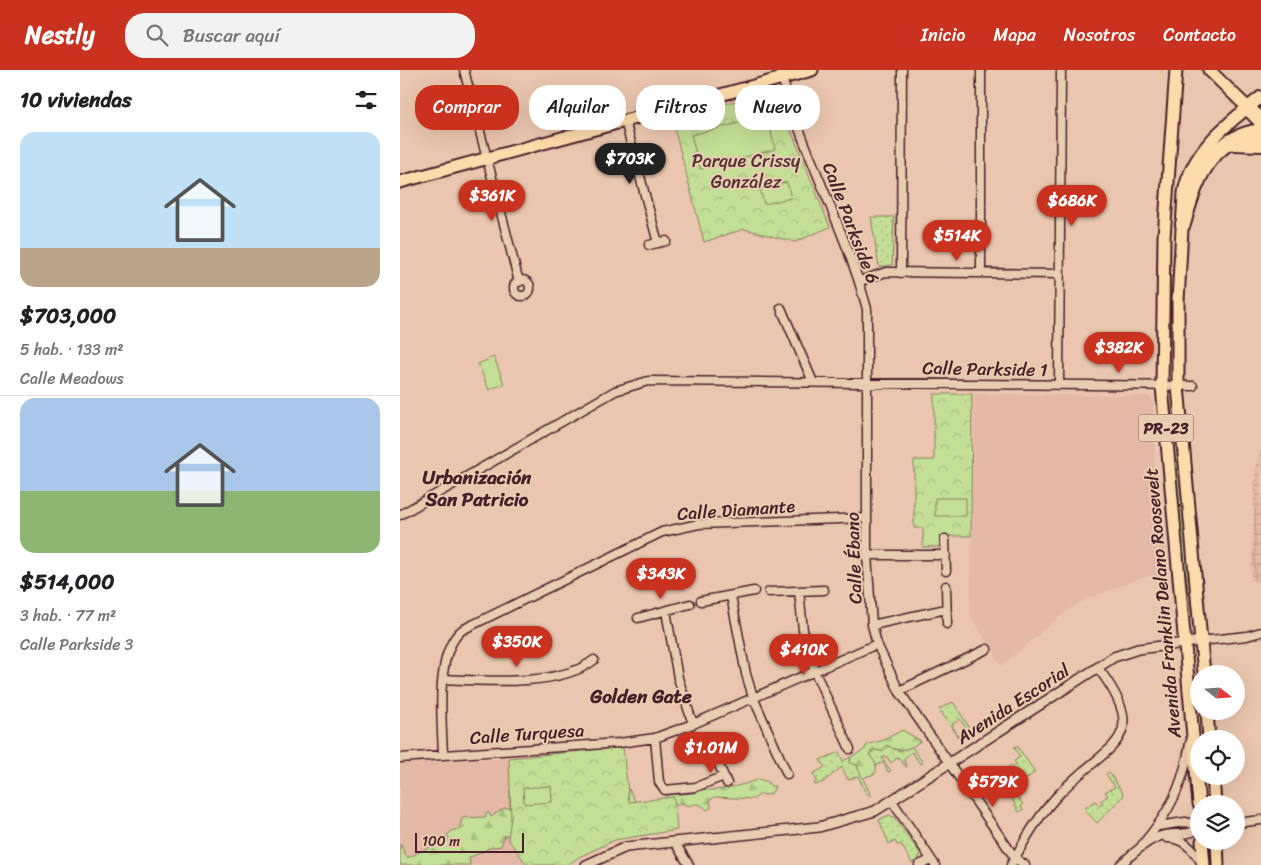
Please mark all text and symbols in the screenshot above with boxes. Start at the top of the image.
search box [125,13,475,58]
text: Nestly [25,14,95,56]
text: Buscar aquí [183,19,280,52]
text: Inicio [921,19,966,51]
text: Mapa [994,19,1036,51]
text: Nosotros [1064,19,1135,51]
text: Contacto [1163,19,1236,51]
icon: search [143,21,171,49]
text: 10 viviendas [20,81,132,119]
chip: Comprar [415,85,519,130]
chip: Alquilar [529,85,626,130]
chip: Filtros [636,85,725,130]
chip: Nuevo [735,85,820,130]
icon: filters [352,86,380,114]
pin: $703K [595,142,665,185]
text: $703K [606,144,654,173]
park label: Parque Crissy González [692,145,801,198]
street label: Calle Parkside 6 [813,158,889,288]
icon: home [155,165,245,255]
pin: $361K [457,180,527,222]
text: $361K [469,181,515,210]
pin: $686K [1037,184,1107,227]
text: $686K [1048,186,1096,215]
pin: $514K [922,220,992,262]
text: $514K [933,221,981,250]
text: $703,000 [20,297,116,335]
pin: $382K [1084,332,1154,374]
text: $382K [1095,333,1143,362]
text: 5 hab. · 133 m² [20,335,124,364]
street label: Calle Parkside 1 [922,352,1048,386]
text: Calle Meadows [20,364,124,393]
road number: PR-23 [1138,414,1194,442]
icon: home [155,430,245,520]
district label: Urbanización San Patricio [423,461,532,516]
street label: Avenida Franklin Delano Roosevelt [1135,467,1191,740]
street label: Calle Diamante [676,490,796,530]
street label: Calle Ébano [836,511,872,605]
pin: $343K [626,558,696,600]
text: $343K [637,559,685,588]
text: $514,000 [20,563,115,601]
text: 3 hab. · 77 m² [20,601,116,630]
pin: $350K [482,626,552,668]
text: $350K [492,627,542,656]
text: Calle Parkside 3 [20,630,133,659]
pin: $410K [769,634,839,676]
text: $410K [780,635,828,664]
street label: Avenida Escorial [949,655,1077,753]
north arrow [1190,665,1245,720]
map controls [1190,665,1245,850]
district label: Golden Gate [589,680,692,713]
street label: Calle Turquesa [469,714,585,754]
button: locate [1190,730,1245,785]
pin: $1.01M [670,732,752,774]
text: $1.01M [685,733,737,762]
pin: $579K [958,766,1028,808]
text: $579K [968,767,1018,796]
button: layers [1190,795,1245,850]
text: 100 m [422,829,460,854]
scale bar [415,830,524,853]

